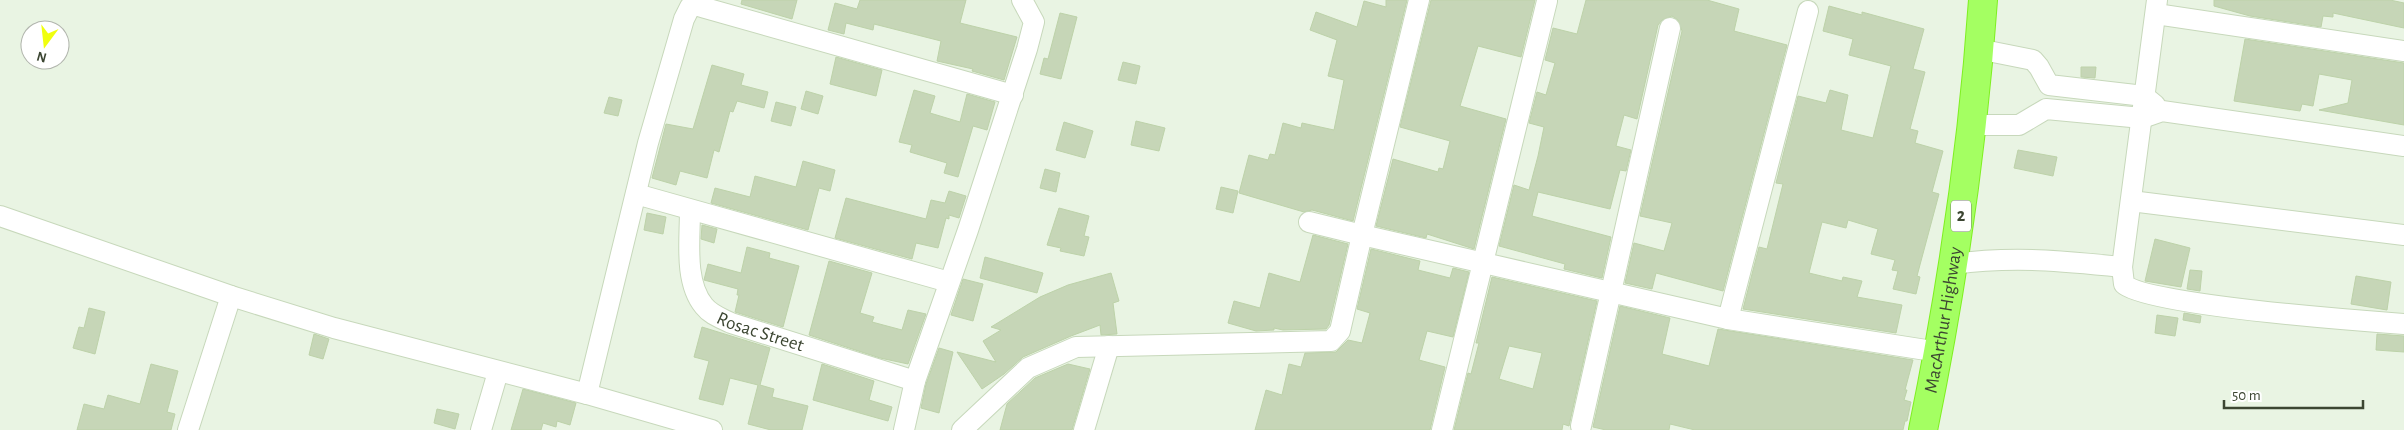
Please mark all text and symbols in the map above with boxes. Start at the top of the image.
north arrow [20,20,70,70]
text: N [35,49,48,65]
road number: 2 [1951,200,1971,232]
street label: MacArthur Highway [1921,245,1965,395]
street label: Rosac Street [714,308,806,355]
scale bar [2224,378,2363,410]
text: 50 m [2232,388,2261,403]

